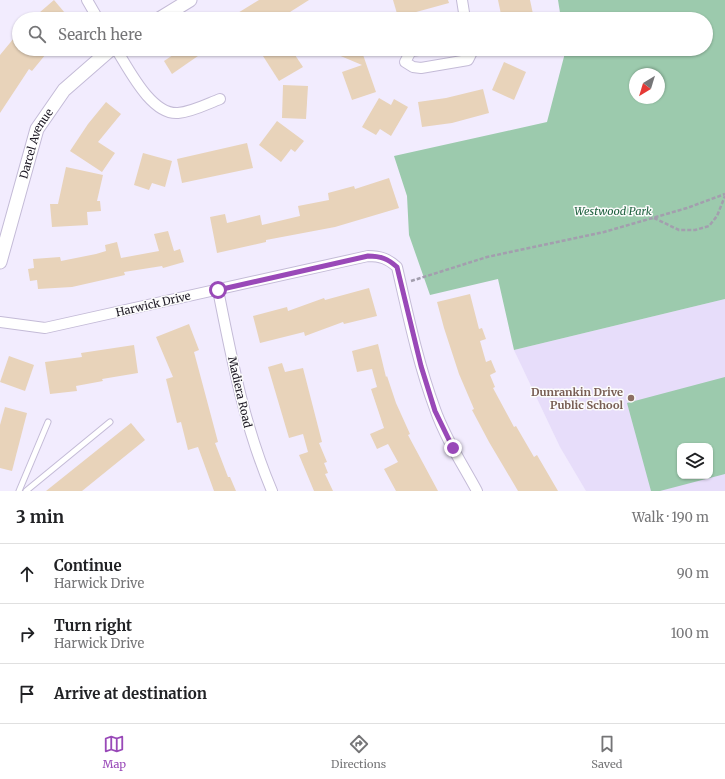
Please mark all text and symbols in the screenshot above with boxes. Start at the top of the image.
search box [12,12,713,56]
icon: search [26,23,48,45]
text: Search here [58,25,142,44]
north arrow [629,68,665,104]
street label: Darcel Avenue [16,106,56,180]
park label: Westwood Park [574,204,652,218]
route start [209,281,227,299]
street label: Harwick Drive [114,289,192,319]
street label: Madiera Road [225,355,255,429]
place label: Dunrankin Drive Public School [531,385,623,412]
marker: Dunrankin Drive Public School [626,393,636,403]
route end [444,439,462,457]
map controls [677,443,713,479]
button: layers [677,443,713,479]
text: 3 min [16,506,64,528]
text: Walk · 190 m [632,509,709,526]
text: Continue [54,556,122,575]
icon: ahead [16,563,38,585]
text: 90 m [677,565,709,582]
text: Harwick Drive [54,575,144,592]
text: Turn right [54,616,132,635]
icon: right [16,623,38,645]
text: 100 m [671,625,709,642]
text: Harwick Drive [54,635,144,652]
icon: arrive [16,683,38,705]
text: Arrive at destination [54,684,207,703]
tab: Map [103,733,126,771]
tab: Directions [331,733,386,771]
tab: Saved [591,733,622,771]

